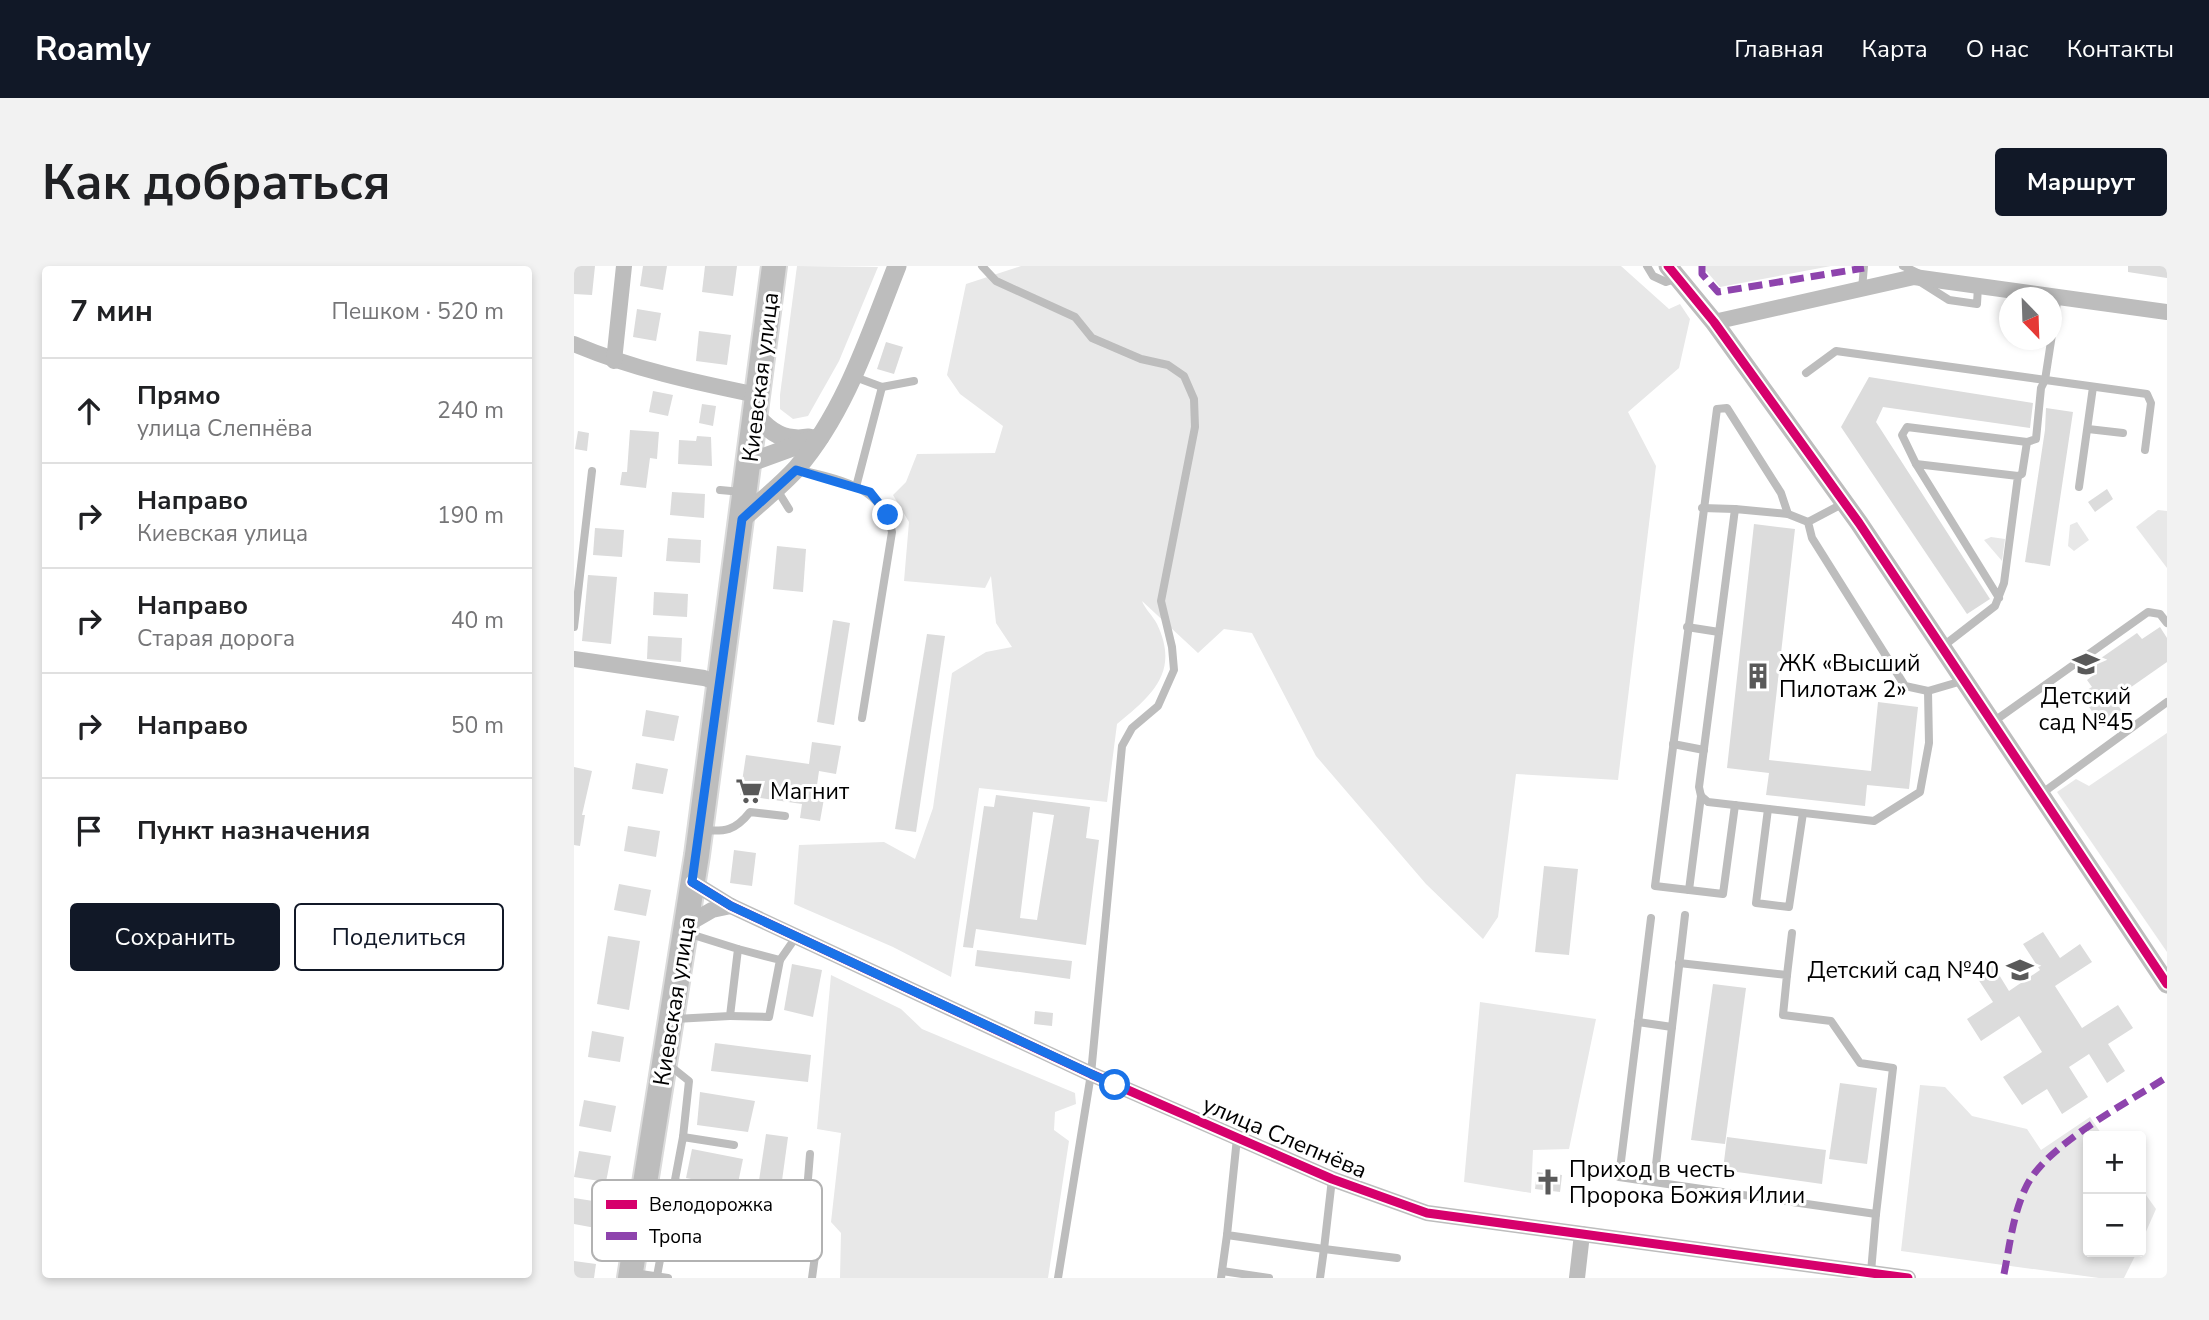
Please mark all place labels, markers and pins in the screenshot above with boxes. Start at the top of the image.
place label: ЖК «Высший Пилотаж 2» [1779,648,1921,705]
school or university icon: Детский сад №45 [2071,649,2101,679]
building icon: ЖК «Высший Пилотаж 2» [1743,661,1773,691]
place label: Детский сад №45 [2038,681,2134,738]
supermarket icon: Магнит [734,776,764,806]
place label: Магнит [770,776,850,807]
place label: Детский сад №40 [1807,955,1999,986]
school or university icon: Детский сад №40 [2005,955,2035,985]
place label: Приход в честь Пророка Божия Илии [1569,1154,1805,1211]
church icon: Приход в честь Пророка Божия Илии [1533,1167,1563,1197]

